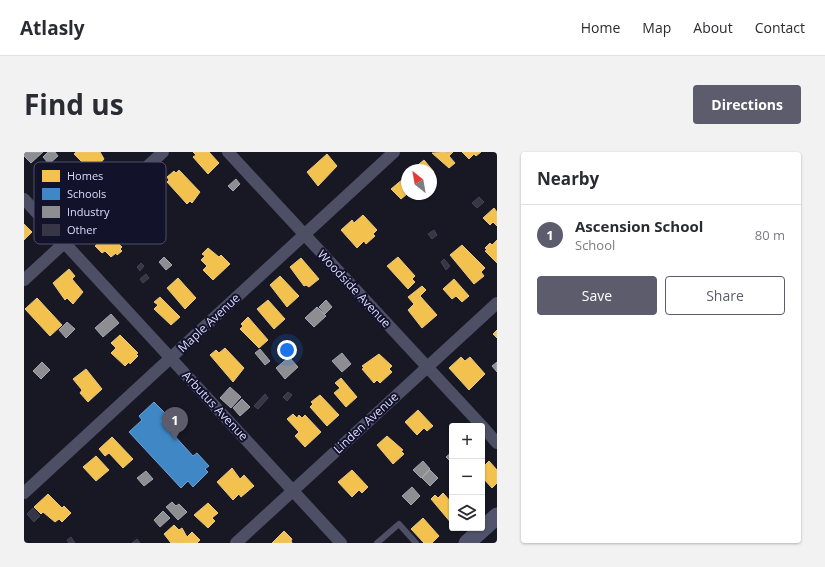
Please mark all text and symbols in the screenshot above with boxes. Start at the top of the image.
text: Atlasly [20,15,85,41]
text: Home [581,18,620,37]
text: Map [642,18,671,37]
text: About [693,18,733,37]
text: Contact [755,18,805,37]
text: Find us [24,85,124,123]
button: Directions [693,85,801,124]
legend [34,162,166,244]
north arrow [401,164,437,200]
text: Nearby [537,167,599,190]
text: Homes [67,168,103,183]
text: Schools [67,186,106,201]
text: Industry [67,204,110,219]
text: Ascension School [575,216,703,236]
text: Other [67,222,97,237]
text: 1 [546,226,554,244]
text: 80 m [755,226,785,244]
text: School [575,236,615,254]
street label: Woodside Avenue [314,246,395,331]
button: Save [537,276,657,315]
button: Share [665,276,785,315]
street label: Maple Avenue [174,289,244,356]
your location [277,340,297,360]
street label: Arbutus Avenue [179,367,252,444]
street label: Linden Avenue [330,388,402,457]
pin: 1 [162,407,188,440]
map controls [449,423,485,531]
button: + [449,423,485,459]
button: − [449,459,485,495]
button: layers [449,495,485,531]

